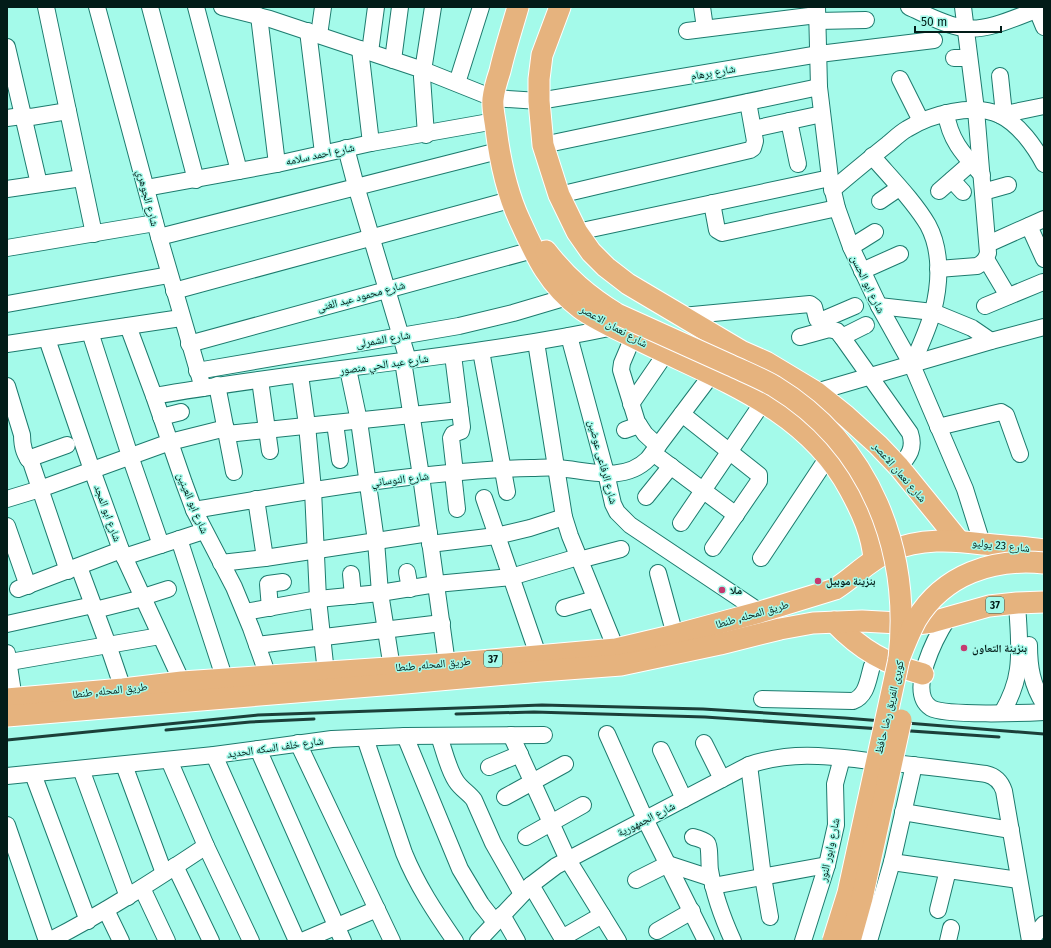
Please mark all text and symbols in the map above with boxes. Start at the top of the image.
scale bar [915,8,1001,34]
text: 50 m [921,15,947,29]
street label: شارع برهام [690,62,736,83]
street label: شارع احمد سلامه [284,141,356,168]
street label: شارع الجوهري [132,168,161,228]
street label: شارع ابو الحسن [848,253,887,316]
street label: شارع محمود عبد الغنى [316,278,407,314]
street label: شارع نعمان الاعصر [577,302,650,350]
street label: شارع الشمرلى [355,328,411,351]
street label: شارع عبد الحي منصور [338,352,430,379]
street label: شارع الرفاعى عوضين [585,419,620,506]
street label: شارع نعمان الاعصر [869,439,929,505]
street label: شارع النوساني [371,470,430,491]
street label: شارع ابو العينين [174,471,211,535]
street label: شارع ابو المجد [91,483,124,543]
street label: شارع 23 يوليو [971,536,1030,555]
place label: بنزينة موبيل [826,575,876,589]
marker: بنزينة موبيل [813,576,823,586]
place label: ملا [730,584,742,597]
marker: ملا [717,585,727,595]
road number: 37 [986,597,1004,613]
street label: طريق المحله, طنطا [714,598,790,631]
place label: بنزينة التعاون [972,642,1027,656]
marker: بنزينة التعاون [959,643,969,653]
road number: 37 [484,651,502,667]
street label: طريق المحله, طنطا [395,655,471,674]
street label: كوبرى الفريق رضا حافظ [872,659,907,755]
street label: طريق المحله, طنطا [72,680,148,701]
street label: شارع خلف السكه الحديد [226,734,324,761]
street label: شارع الجمهورية [615,799,677,840]
street label: شارع وابور النور [816,817,843,884]

